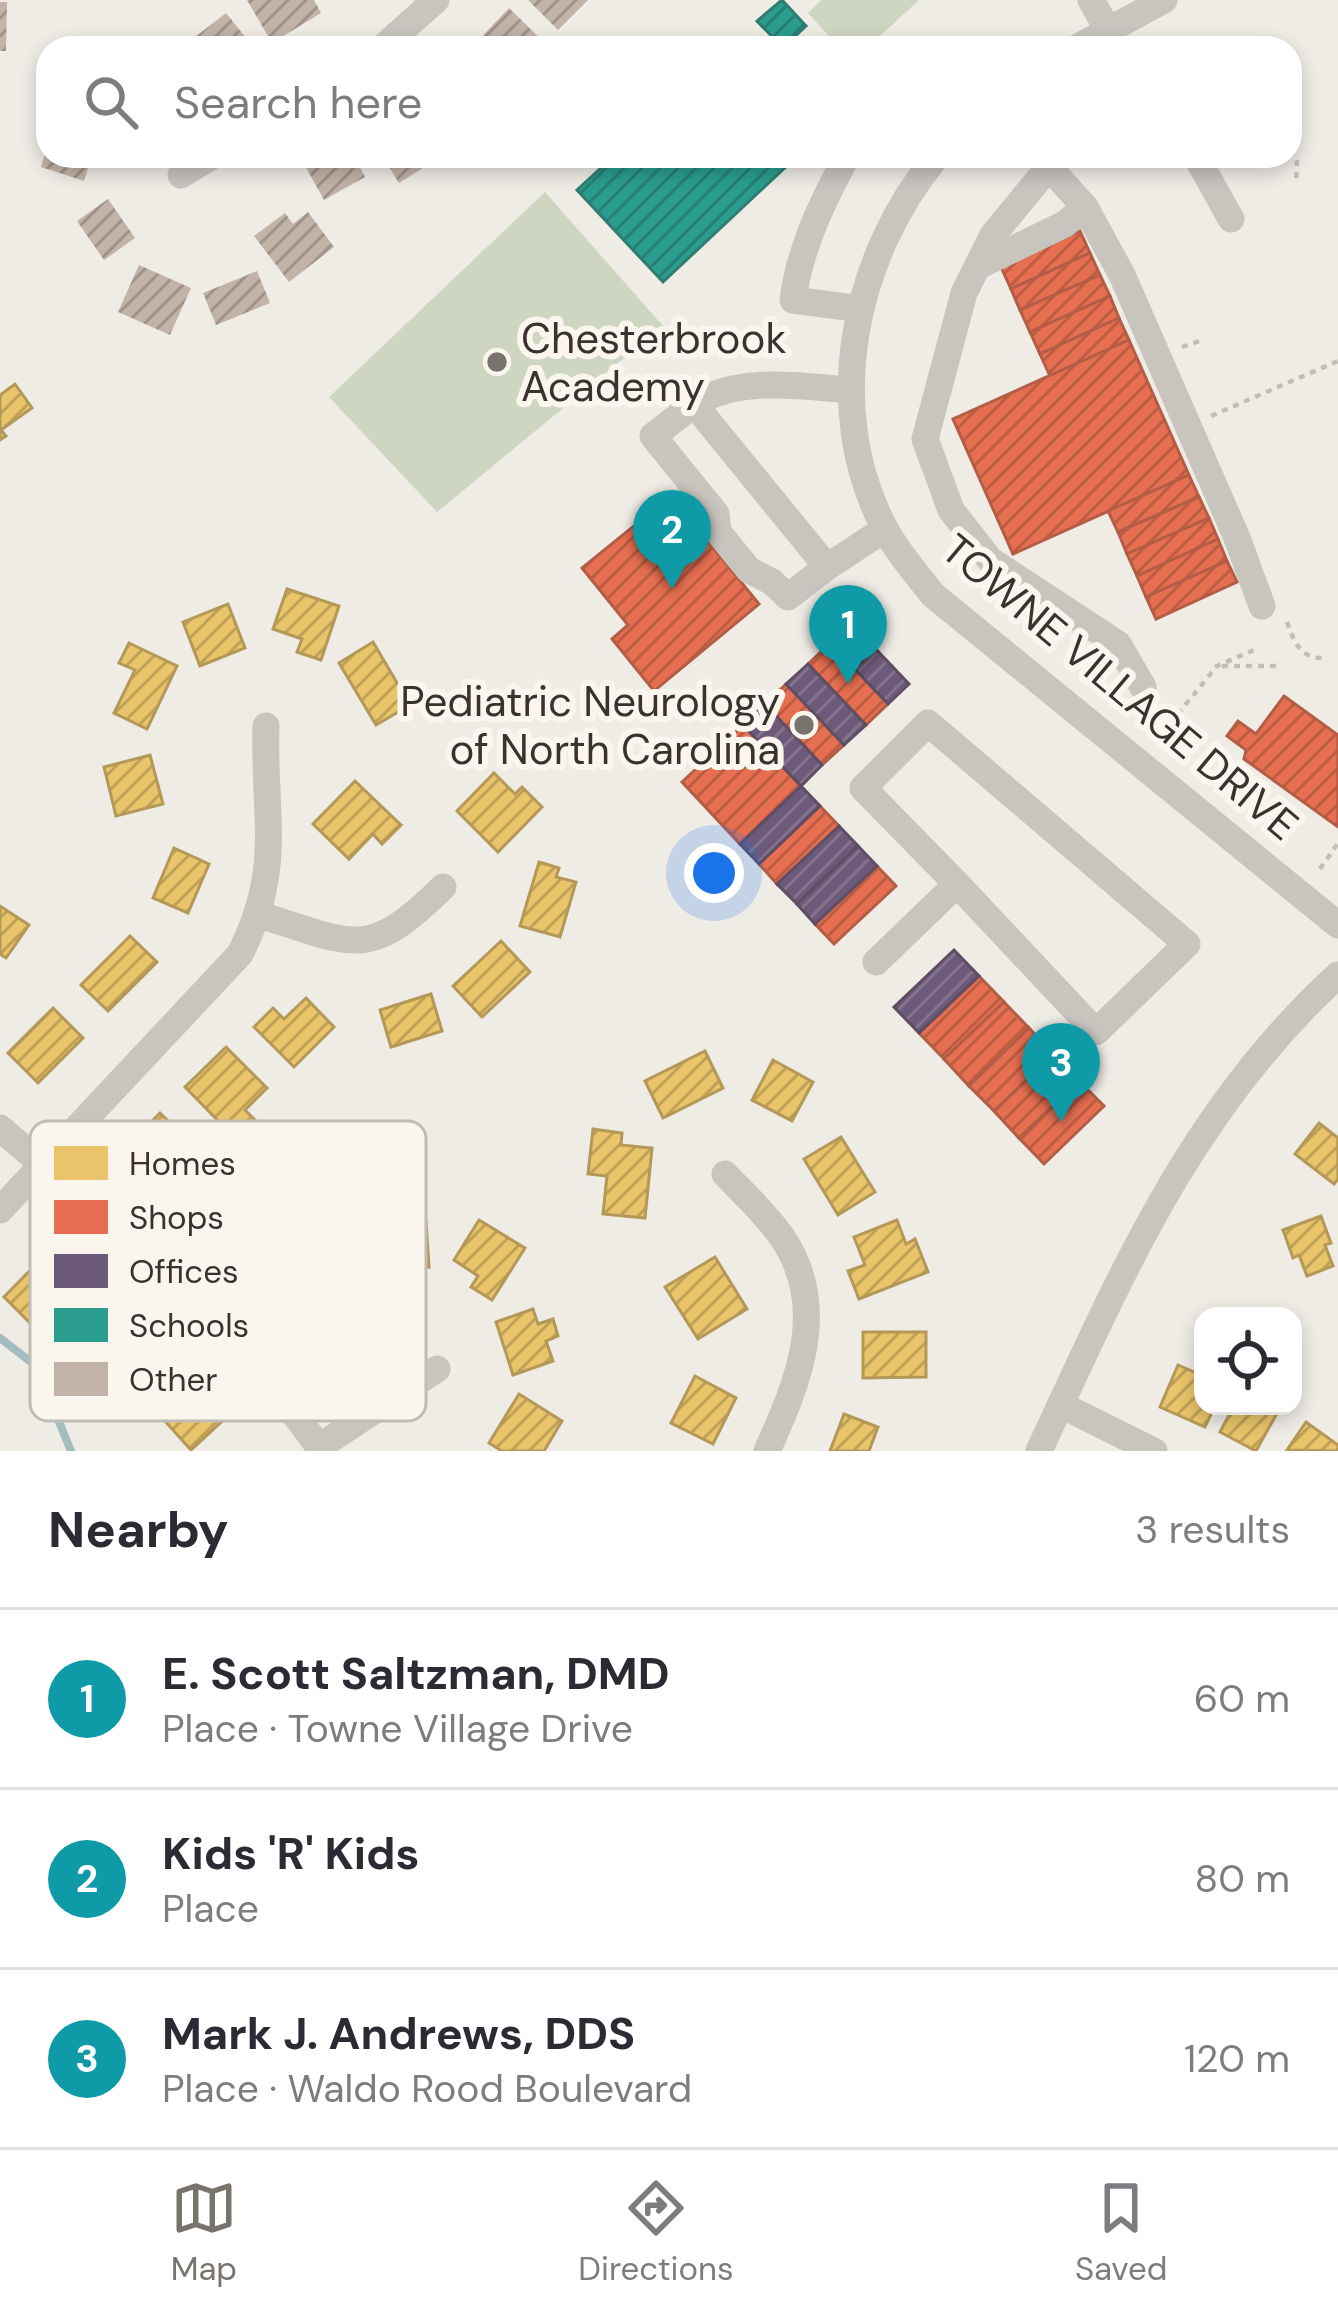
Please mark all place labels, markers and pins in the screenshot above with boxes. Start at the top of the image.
place label: Chesterbrook Academy [521,311,787,414]
marker: Chesterbrook Academy [484,349,510,375]
pin: 2 [633,490,711,589]
pin: 1 [809,585,887,684]
place label: Pediatric Neurology of North Carolina [400,674,780,777]
marker: Pediatric Neurology of North Carolina [791,712,817,738]
pin: 3 [1022,1023,1100,1122]

